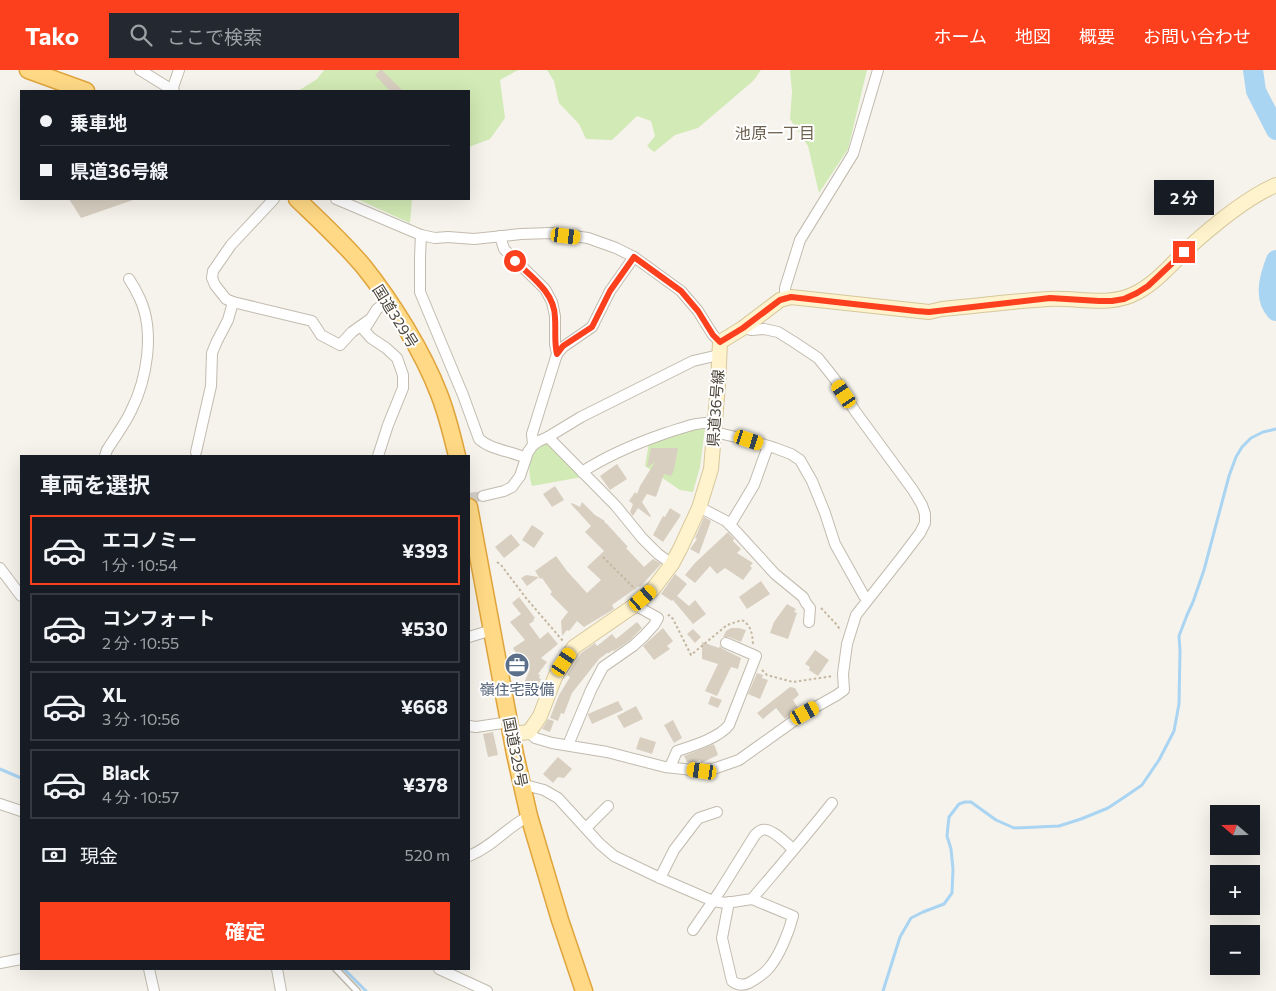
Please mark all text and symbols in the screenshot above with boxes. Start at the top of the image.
search box [109,13,459,58]
text: Tako [25,21,79,50]
icon: search [127,21,155,49]
text: ここで検索 [167,25,262,48]
text: ホーム [934,25,987,47]
text: 地図 [1015,25,1051,47]
text: 概要 [1079,25,1115,47]
text: お問い合わせ [1143,25,1251,47]
text: 乗車地 [70,111,127,134]
district label: 池原一丁目 [735,123,815,142]
text: 県道36号線 [70,159,169,182]
callout: 2 分 [1154,180,1214,214]
text: 2 分 [1170,188,1198,207]
car [550,227,581,245]
route end [1173,241,1195,263]
route start [504,250,526,272]
street label: 国道329号 [370,281,422,351]
street label: 県道36号線 [703,369,727,447]
car [829,377,858,411]
car [732,428,765,452]
text: 車両を選択 [40,471,150,498]
icon: car [42,528,87,573]
text: エコノミー [102,528,197,551]
text: ¥393 [402,539,448,562]
text: 1 分 · 10:54 [102,555,178,574]
car [626,582,659,614]
icon: car [42,606,87,651]
text: コンフォート [102,606,215,629]
text: ¥530 [401,617,448,640]
text: 2 分 · 10:55 [102,633,179,652]
car [549,645,578,679]
office icon: 嶺住宅設備 [504,652,530,678]
place label: 嶺住宅設備 [479,680,555,698]
text: XL [102,683,127,706]
icon: car [42,684,87,729]
text: ¥668 [401,695,448,718]
car [788,699,821,727]
text: 3 分 · 10:56 [102,709,180,728]
street label: 国道329号 [500,715,532,789]
text: Black [102,761,150,784]
car [686,761,717,781]
icon: car [42,762,87,807]
text: ¥378 [403,773,448,796]
text: 4 分 · 10:57 [102,787,179,806]
north arrow [1210,805,1260,855]
map controls [1210,805,1260,975]
icon: cash [40,841,68,869]
text: 現金 [80,844,118,867]
text: 520 m [405,845,450,864]
button: + [1210,865,1260,915]
button: 確定 [40,902,450,960]
button: − [1210,925,1260,975]

